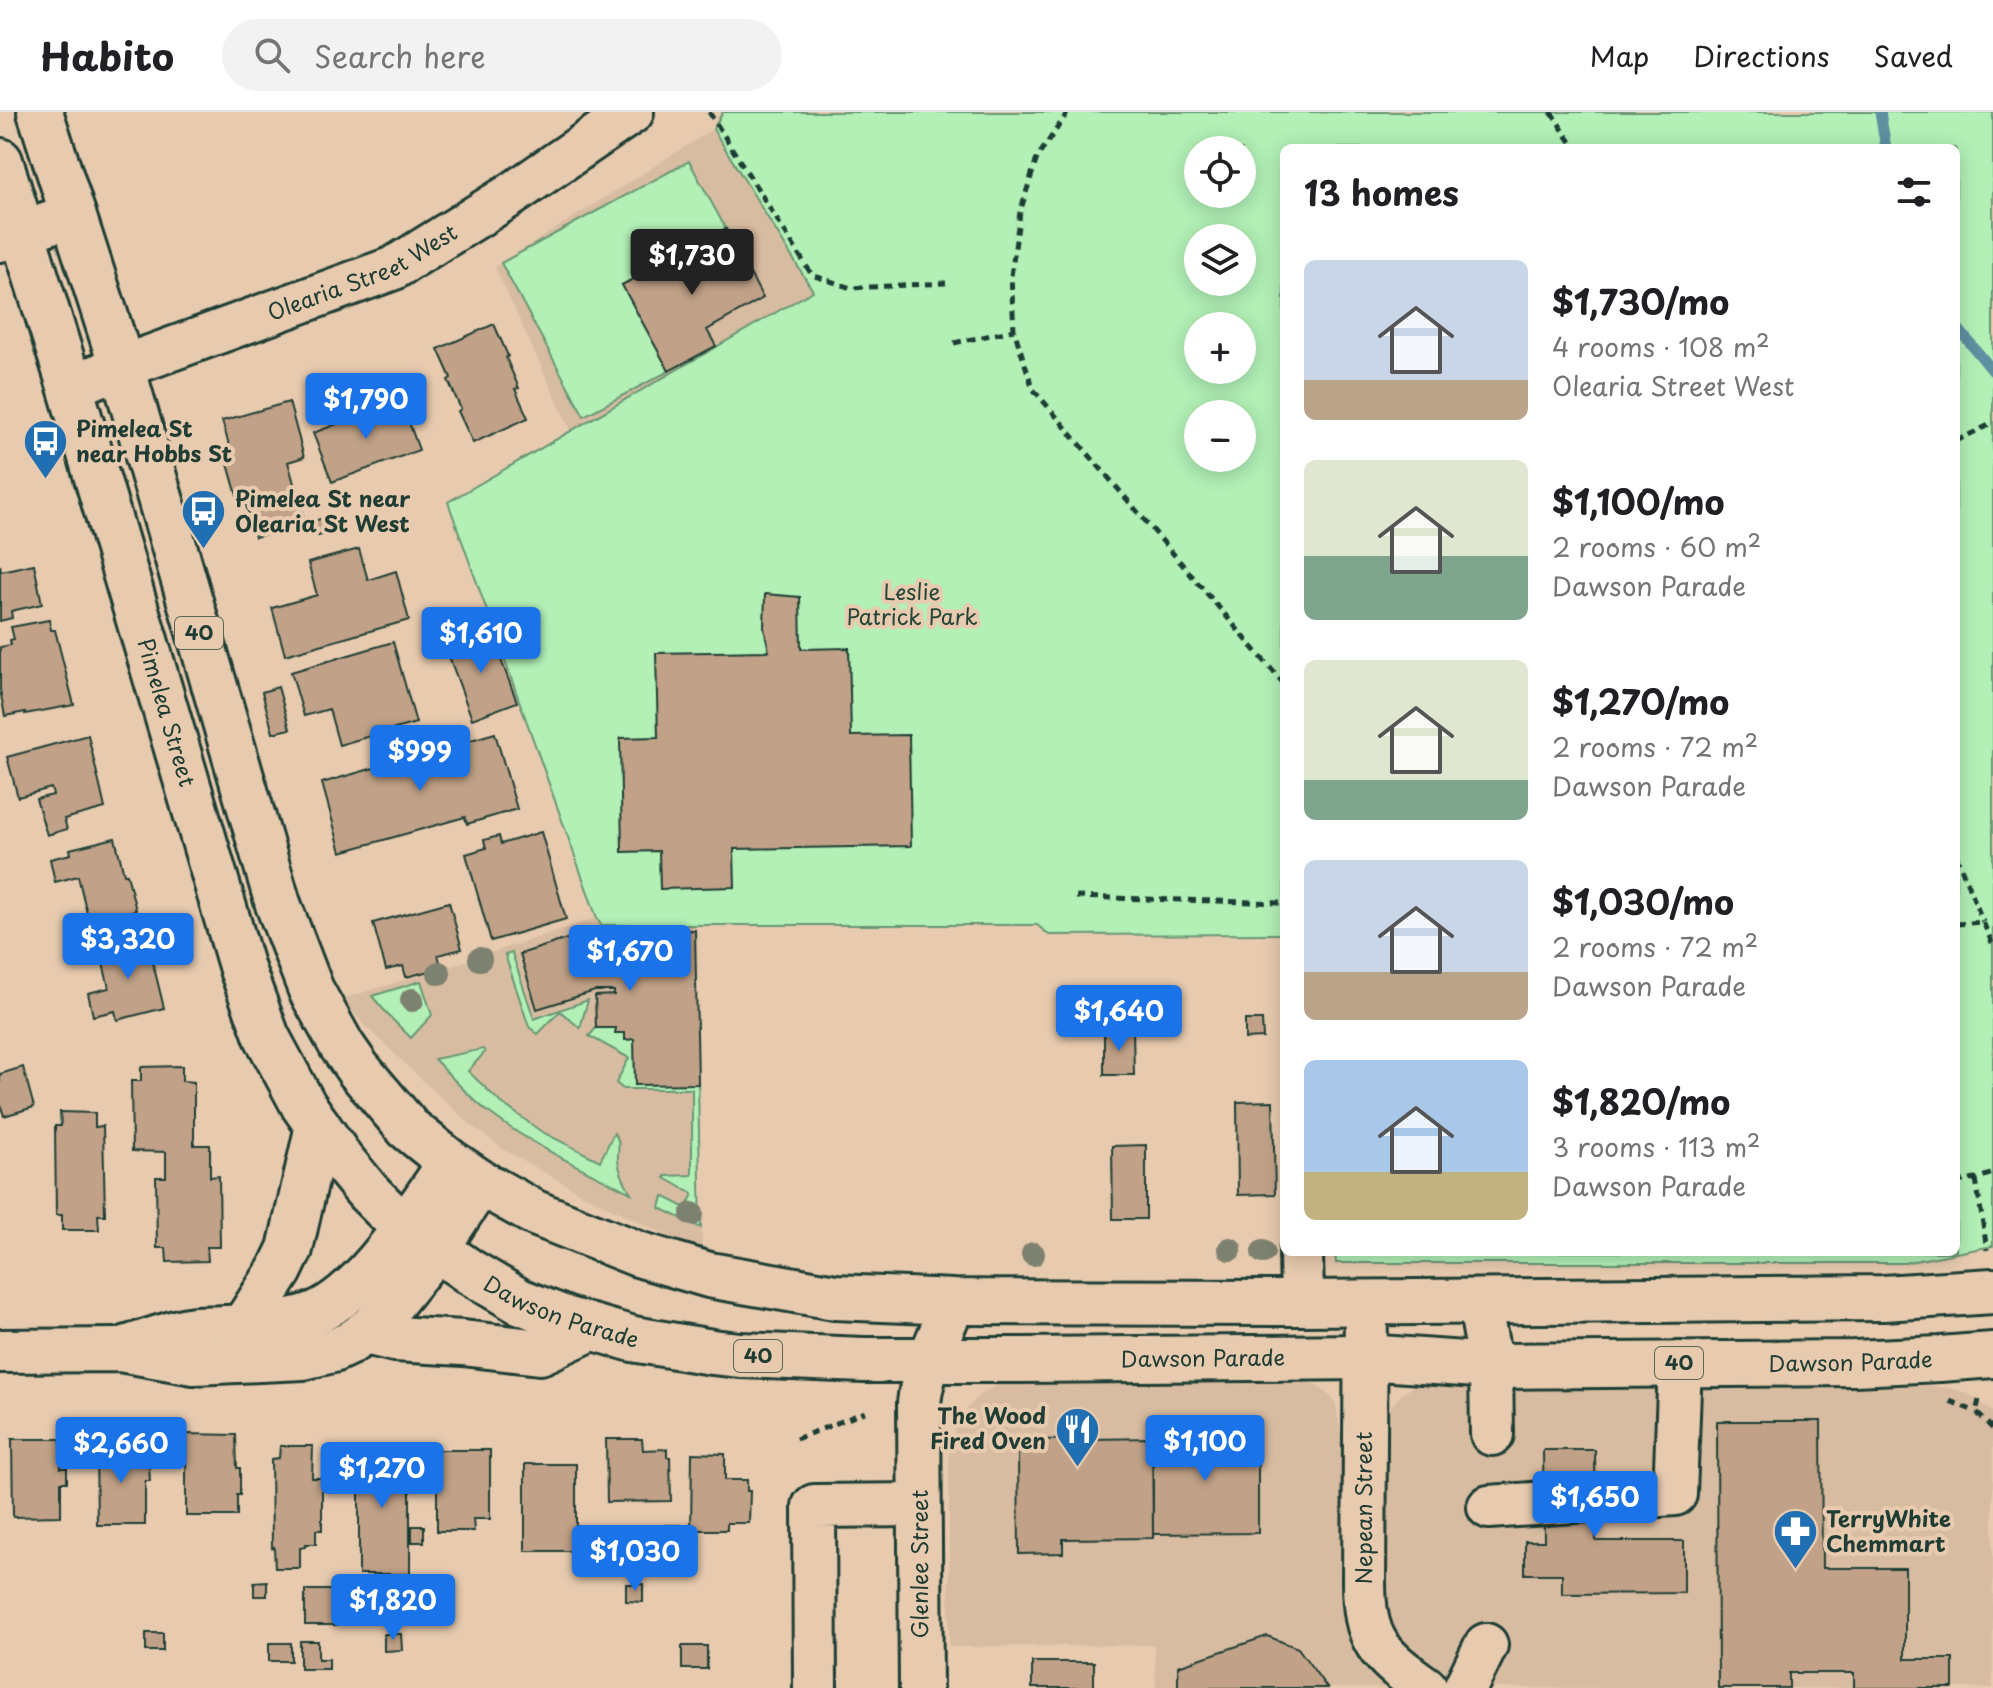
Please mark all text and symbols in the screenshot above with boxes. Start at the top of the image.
search box [222,19,782,91]
text: Habito [40,27,174,84]
icon: search [250,33,294,77]
text: Search here [314,33,486,78]
text: Map [1590,34,1649,77]
text: Directions [1693,34,1830,77]
text: Saved [1874,34,1953,77]
map controls [1184,136,1256,472]
button: locate [1184,136,1256,208]
text: 13 homes [1304,166,1459,218]
icon: filters [1892,170,1936,214]
street label: Olearia Street West [262,215,463,328]
button: layers [1184,224,1256,296]
pin: $1,730 [627,229,757,297]
text: $1,730 [649,235,735,274]
text: $1,730/mo [1552,275,1729,327]
icon: home [1368,292,1464,388]
button: + [1184,312,1256,384]
text: 4 rooms · 108 m² [1552,327,1770,366]
text: Olearia Street West [1552,366,1794,405]
pin: $1,790 [301,373,431,441]
text: $1,790 [324,379,409,418]
button: − [1184,400,1256,472]
place label: Pimelea St near Hobbs St [76,411,232,469]
bus stop icon: Pimelea St near Hobbs St [21,418,69,481]
text: $1,100/mo [1552,475,1724,527]
place label: Pimelea St near Olearia St West [235,481,411,539]
bus stop icon: Pimelea St near Olearia St West [180,488,228,551]
icon: home [1368,492,1464,588]
text: 2 rooms · 60 m² [1552,527,1761,566]
text: Dawson Parade [1552,566,1746,605]
park label: Leslie Patrick Park [846,574,978,632]
pin: $1,610 [416,607,546,675]
text: $1,610 [440,613,522,652]
road number: 40 [175,617,223,649]
street label: Pimelea Street [130,634,205,790]
text: $1,270/mo [1552,675,1729,727]
icon: home [1368,692,1464,788]
pin: $999 [373,725,467,793]
text: 2 rooms · 72 m² [1552,727,1758,766]
text: $999 [388,731,452,770]
text: Dawson Parade [1552,766,1746,805]
text: $1,030/mo [1552,875,1734,927]
icon: home [1368,892,1464,988]
pin: $3,320 [63,913,193,981]
text: $3,320 [81,919,175,958]
pin: $1,670 [565,925,695,993]
text: 2 rooms · 72 m² [1552,927,1758,966]
text: $1,670 [587,931,673,970]
text: Dawson Parade [1552,966,1746,1005]
pin: $1,640 [1054,985,1184,1053]
text: $1,640 [1074,991,1164,1030]
text: $1,820/mo [1552,1075,1730,1127]
icon: home [1368,1092,1464,1188]
text: 3 rooms · 113 m² [1552,1127,1760,1166]
text: Dawson Parade [1552,1166,1746,1205]
street label: Dawson Parade [478,1266,643,1355]
road number: 40 [734,1340,782,1372]
street label: Dawson Parade [1121,1340,1285,1374]
street label: Dawson Parade [1768,1341,1933,1379]
road number: 40 [1655,1347,1703,1379]
place label: The Wood Fired Oven [930,1398,1046,1456]
restaurant icon: The Wood Fired Oven [1053,1405,1101,1468]
pin: $1,100 [1140,1415,1270,1483]
pin: $2,660 [56,1417,186,1485]
text: $1,100 [1163,1421,1247,1460]
text: $2,660 [74,1423,168,1462]
street label: Nepean Street [1346,1432,1379,1584]
pin: $1,270 [317,1442,447,1510]
text: $1,270 [339,1448,425,1487]
pin: $1,650 [1530,1471,1660,1539]
text: $1,650 [1551,1477,1639,1516]
street label: Glenlee Street [902,1490,935,1638]
place label: TerryWhite Chemmart [1826,1501,1951,1559]
pharmacy icon: TerryWhite Chemmart [1771,1508,1819,1571]
pin: $1,030 [570,1525,700,1593]
text: $1,030 [590,1531,680,1570]
pin: $1,820 [328,1574,458,1642]
text: $1,820 [349,1580,437,1619]

